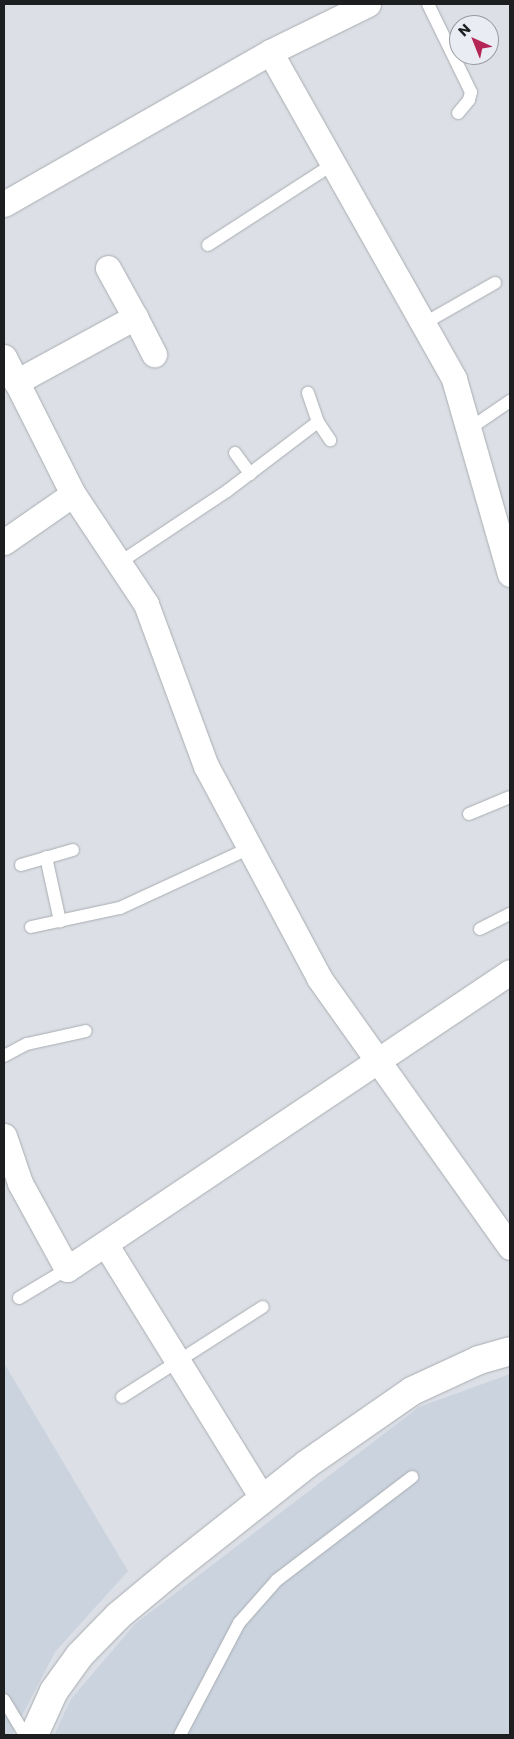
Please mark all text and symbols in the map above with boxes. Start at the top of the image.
north arrow [449,15,499,65]
text: N [454,19,475,41]

